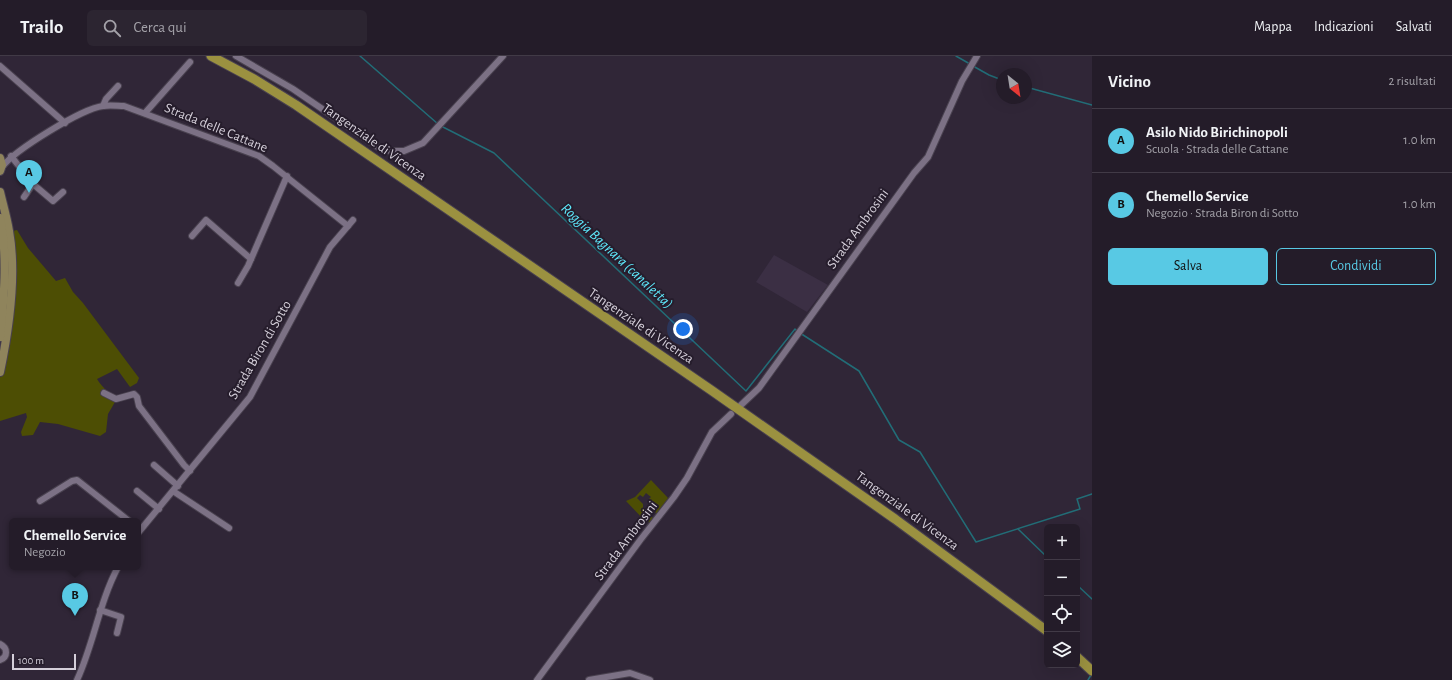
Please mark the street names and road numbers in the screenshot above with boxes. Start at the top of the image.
street label: Strada delle Cattane [162,101,270,155]
street label: Tangenziale di Vicenza [319,101,429,183]
street label: Strada Ambrosini [824,187,892,271]
street label: Tangenziale di Vicenza [586,286,696,367]
street label: Strada Biron di Sotto [226,298,294,402]
street label: Tangenziale di Vicenza [853,469,961,553]
street label: Strada Ambrosini [592,499,660,583]

